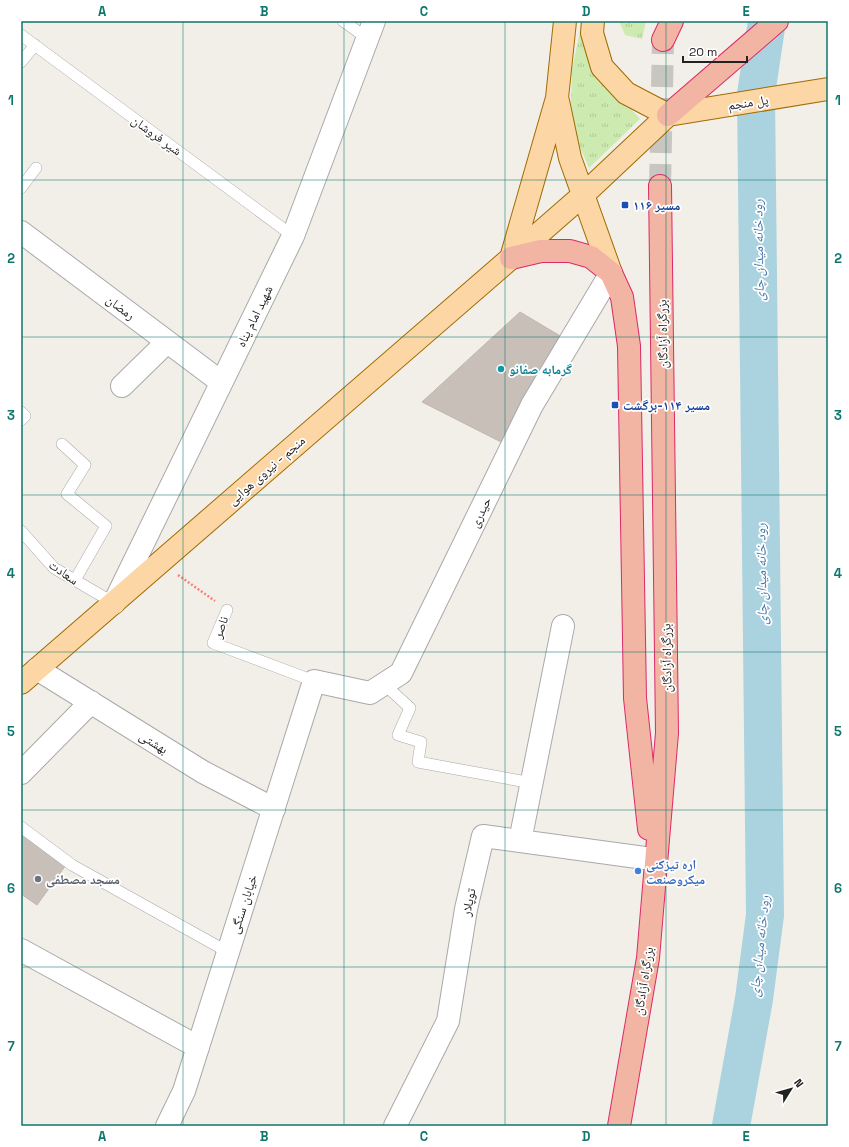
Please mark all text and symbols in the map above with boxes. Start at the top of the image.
text: A [98,3,107,20]
text: B [260,3,269,20]
text: C [420,3,428,20]
text: D [582,3,591,20]
text: E [742,3,750,20]
scale bar [683,38,747,64]
text: 20 m [689,44,717,60]
street label: پل منجم [727,91,770,114]
text: 1 [8,92,14,109]
text: 1 [835,92,841,109]
street label: شیر فروشان [128,111,185,159]
place label: مسیر ۱۱۶ [633,197,680,214]
water label: رود خانه میدان چای [748,198,768,301]
marker: مسیر ۱۱۶ [620,200,630,210]
text: 2 [7,250,15,267]
text: 2 [834,250,842,267]
street label: شهید امام پناه [232,283,277,350]
street label: رمضان [103,291,139,324]
street label: بزرگراه آزادگان [653,299,672,369]
place label: گرمابه صفانو [509,361,572,378]
marker: گرمابه صفانو [496,364,506,374]
place label: مسیر ۱۱۴-برگشت [623,397,710,414]
marker: مسیر ۱۱۴-برگشت [610,400,620,410]
text: 3 [7,407,15,424]
text: 3 [834,407,842,424]
street label: منجم - نیروی هوایی [224,432,309,509]
street label: حیدری [466,494,495,530]
water label: رود خانه میدان چای [751,522,771,625]
street label: سعادت [45,556,82,589]
text: 4 [7,565,15,582]
text: 4 [834,565,842,582]
street label: ناصر [208,614,232,642]
street label: بزرگراه آزادگان [657,623,676,693]
text: 5 [7,723,15,740]
text: 5 [834,723,842,740]
street label: بهشتی [136,727,171,758]
place label: اره تیزکنی میکروصنعت [646,856,705,888]
marker: اره تیزکنی میکروصنعت [633,866,643,876]
place label: مسجد مصطفی [46,871,120,888]
street label: خیابان سنگی [226,872,261,936]
marker: مسجد مصطفی [33,874,43,884]
text: 6 [7,880,15,897]
text: 6 [834,880,842,897]
street label: توپلار [457,886,480,919]
water label: رود خانه میدان چای [745,894,773,998]
street label: بزرگراه آزادگان [630,946,657,1017]
text: 7 [7,1038,15,1055]
text: 7 [834,1038,842,1055]
north arrow [771,1069,811,1109]
text: N [791,1076,807,1090]
text: A [98,1128,107,1145]
text: B [260,1128,269,1145]
text: C [420,1128,428,1145]
text: D [582,1128,591,1145]
text: E [742,1128,750,1145]

